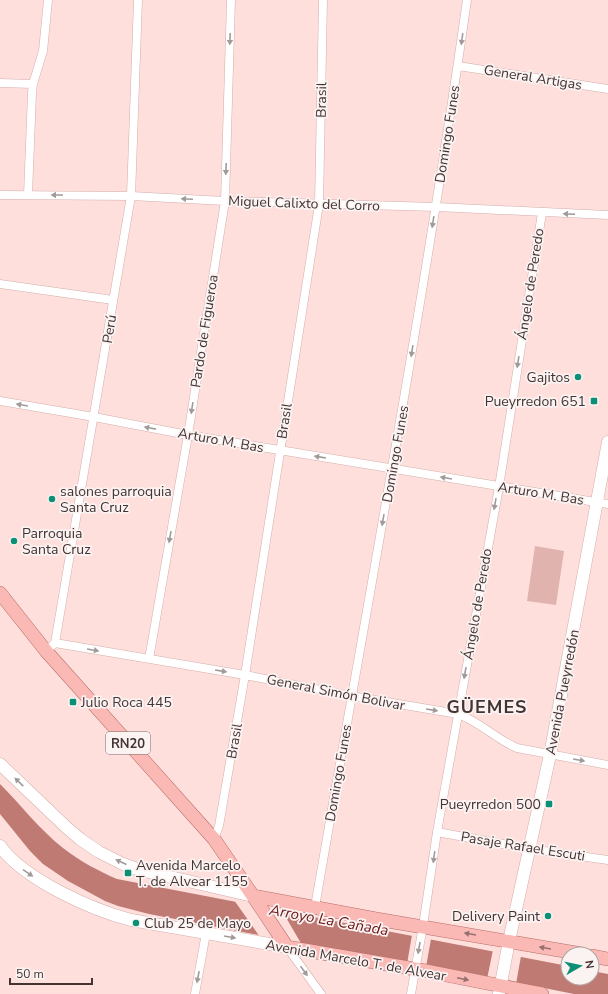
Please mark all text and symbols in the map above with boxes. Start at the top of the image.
one-way arrow [227,33,233,46]
one-way arrow [459,33,465,45]
street label: General Artigas [482,60,584,95]
street label: Brasil [312,81,331,118]
street label: Domingo Funes [430,84,465,184]
one-way arrow [222,163,229,175]
street label: Miguel Calixto del Corro [228,191,380,216]
one-way arrow [50,192,63,198]
one-way arrow [181,195,193,202]
one-way arrow [563,210,575,217]
one-way arrow [430,216,436,229]
street label: Ángelo de Peredo [512,227,549,341]
street label: Pardo de Figueroa [186,273,223,389]
street label: Perú [98,313,121,345]
one-way arrow [409,345,415,357]
one-way arrow [515,356,521,368]
place label: Gajitos [527,368,570,387]
marker: Gajitos [573,372,583,382]
place label: Pueyrredon 651 [485,392,586,411]
marker: Pueyrredon 651 [589,396,599,406]
street label: Brasil [272,401,297,440]
one-way arrow [16,402,28,408]
one-way arrow [189,402,195,414]
street label: Domingo Funes [378,404,413,504]
street label: Arturo M. Bas [176,424,266,457]
one-way arrow [144,425,156,431]
one-way arrow [314,453,326,459]
one-way arrow [440,474,452,480]
street label: Arturo M. Bas [496,477,586,510]
place label: salones parroquia Santa Cruz [60,482,172,517]
marker: salones parroquia Santa Cruz [47,494,57,504]
one-way arrow [492,498,498,510]
one-way arrow [380,514,386,526]
place label: Parroquia Santa Cruz [22,524,91,559]
one-way arrow [167,530,173,543]
marker: Parroquia Santa Cruz [9,536,19,546]
street label: Ángelo de Peredo [458,547,497,661]
street label: Avenida Pueyrredón [541,628,584,756]
one-way arrow [87,647,99,653]
one-way arrow [462,667,468,679]
one-way arrow [215,669,227,675]
street label: General Simón Bolivar [265,670,407,715]
place label: Julio Roca 445 [80,693,172,712]
district label: GÜEMES [447,695,527,719]
marker: Julio Roca 445 [68,697,78,707]
one-way arrow [426,707,438,713]
street label: Brasil [222,721,247,760]
street label: Domingo Funes [321,723,356,823]
road number: RN20 [106,732,150,754]
one-way arrow [572,757,585,763]
one-way arrow [14,778,24,787]
place label: Pueyrredon 500 [440,795,541,814]
marker: Pueyrredon 500 [544,799,554,809]
street label: Pasaje Rafael Escuti [459,827,586,866]
one-way arrow [430,851,436,863]
place label: Avenida Marcelo T. de Alvear 1155 [136,856,248,891]
one-way arrow [114,859,126,865]
marker: Avenida Marcelo T. de Alvear 1155 [123,868,133,878]
one-way arrow [22,869,34,876]
water label: Arroyo La Cañada [267,900,390,940]
place label: Delivery Paint [452,907,540,926]
marker: Delivery Paint [543,911,553,921]
place label: Club 25 de Mayo [144,914,251,933]
marker: Club 25 de Mayo [131,918,141,928]
one-way arrow [464,931,476,937]
one-way arrow [224,934,236,940]
street label: Avenida Marcelo T. de Alvear [264,935,448,986]
one-way arrow [416,942,422,954]
one-way arrow [539,944,551,950]
north arrow [560,946,600,986]
text: N [581,959,597,970]
scale bar [10,960,92,986]
one-way arrow [300,965,308,976]
text: 50 m [16,966,44,982]
one-way arrow [194,971,200,983]
one-way arrow [457,976,469,982]

